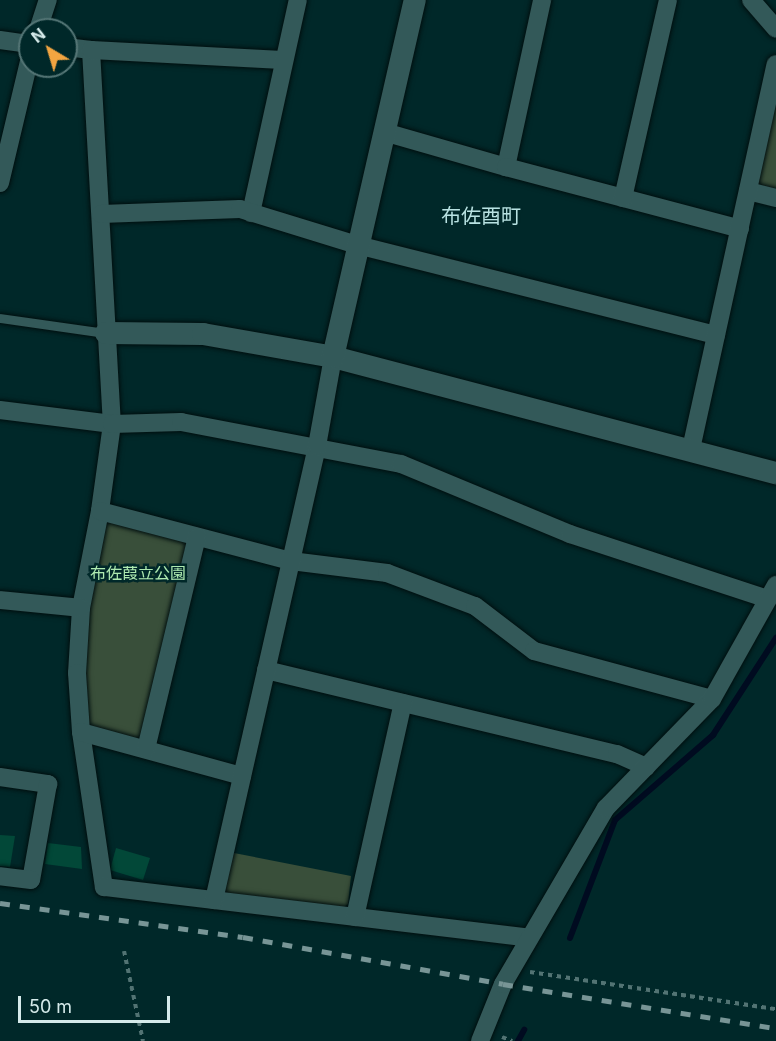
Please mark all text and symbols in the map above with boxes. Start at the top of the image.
north arrow [18,18,78,78]
text: N [27,24,49,47]
district label: 布佐酉町 [441,204,521,228]
park label: 布佐葭立公園 [90,563,186,583]
scale bar [21,984,172,1022]
text: 50 m [29,996,72,1017]

